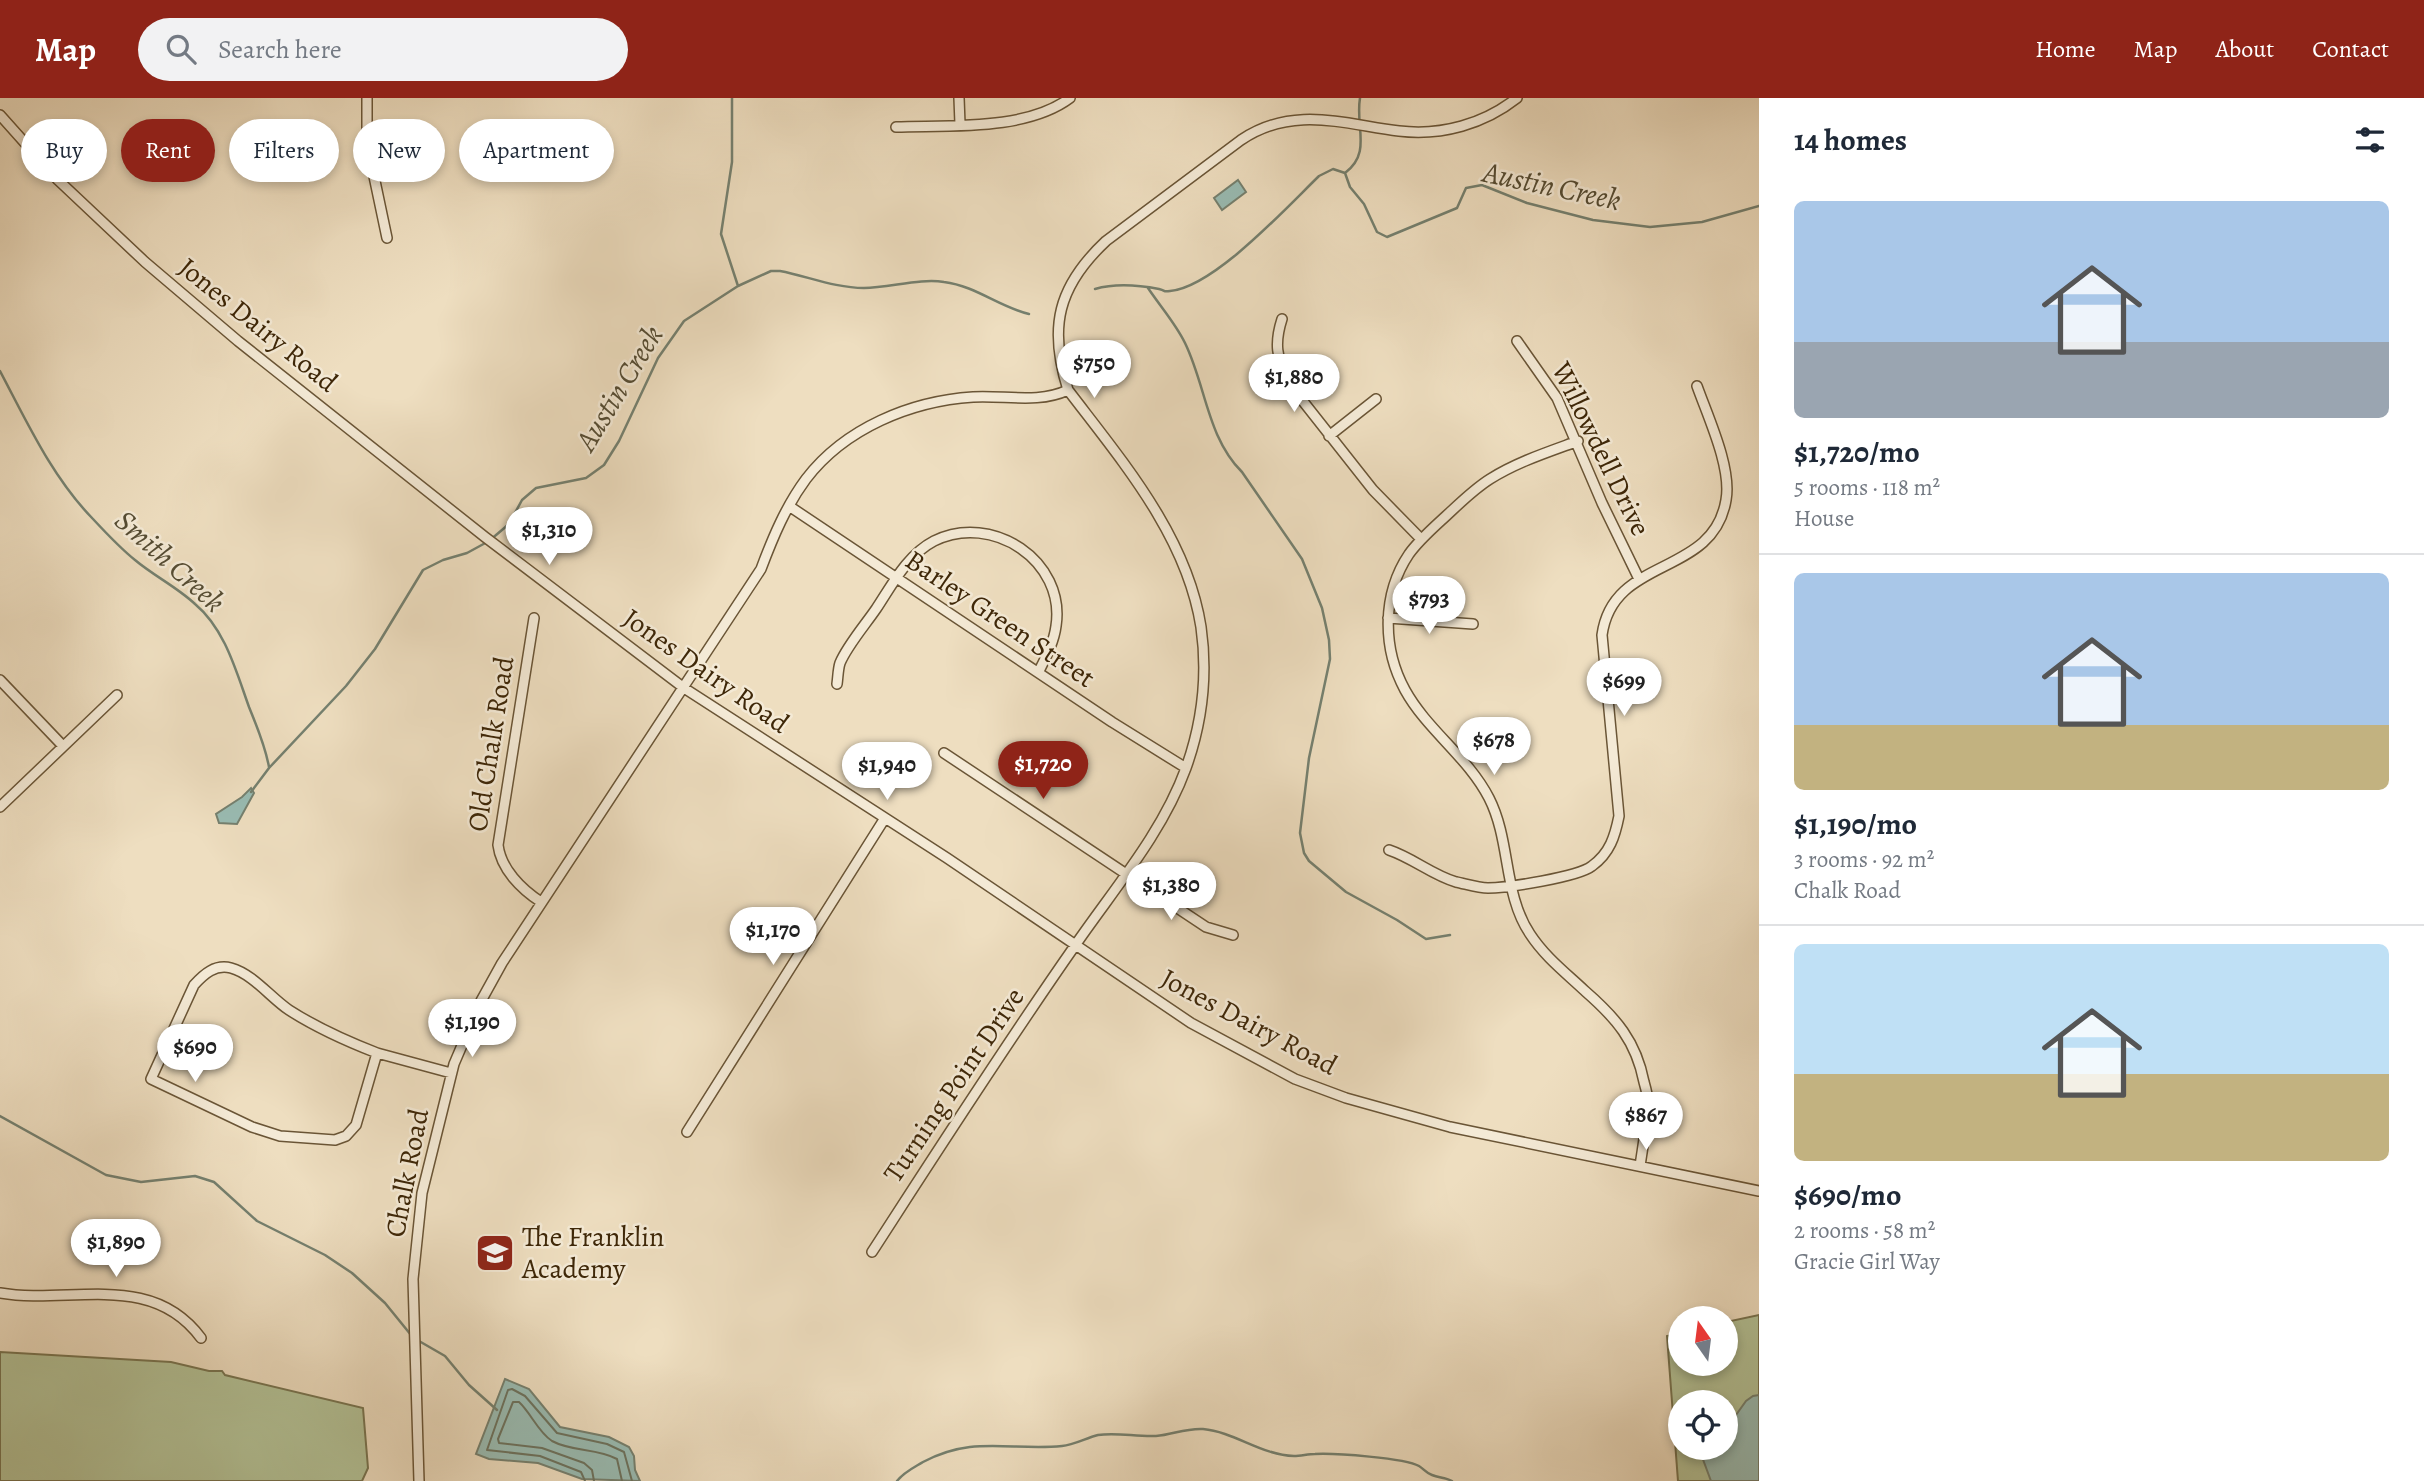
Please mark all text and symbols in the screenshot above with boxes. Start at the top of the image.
search box [138,18,628,81]
text: Map [35,27,96,72]
icon: search [162,30,200,68]
text: Search here [218,32,342,67]
text: Home [2035,33,2096,65]
text: Map [2134,33,2178,65]
text: About [2216,33,2274,65]
text: Contact [2312,33,2389,65]
chip: Buy [21,119,107,182]
chip: Rent [121,119,215,182]
chip: Filters [229,119,339,182]
chip: New [353,119,445,182]
chip: Apartment [459,119,614,182]
text: 14 homes [1794,120,1907,160]
icon: filters [2351,121,2389,159]
water label: Austin Creek [1478,151,1624,220]
icon: home [2029,247,2155,373]
street label: Jones Dairy Road [170,249,346,402]
water label: Austin Creek [565,318,672,460]
pin: $750 [1053,341,1135,400]
text: $750 [1073,347,1115,378]
pin: $1,880 [1237,354,1351,414]
street label: Willowdell Drive [1542,355,1659,542]
text: $1,880 [1265,361,1323,392]
text: $1,720/mo [1794,432,1920,472]
text: 5 rooms · 118 m² [1794,472,1940,503]
water label: Smith Creek [106,501,234,621]
text: House [1794,503,1854,534]
pin: $1,310 [492,508,606,567]
text: $1,310 [522,514,576,545]
street label: Barley Green Street [898,541,1102,697]
pin: $793 [1388,576,1470,636]
text: $793 [1408,583,1450,614]
street label: Jones Dairy Road [615,600,797,743]
icon: home [2029,619,2155,745]
street label: Old Chalk Road [458,653,524,834]
pin: $699 [1583,658,1665,718]
text: $699 [1603,665,1645,696]
pin: $678 [1453,718,1535,777]
text: $678 [1473,724,1515,755]
pin: $1,940 [830,742,944,802]
pin: $1,720 [986,742,1100,801]
text: $1,720 [1014,748,1072,779]
text: $1,940 [858,749,916,780]
text: $1,190/mo [1794,804,1917,844]
text: 3 rooms · 92 m² [1794,844,1934,875]
pin: $1,380 [1114,862,1228,922]
text: $1,380 [1142,869,1200,900]
text: Chalk Road [1794,875,1901,906]
pin: $1,170 [716,908,830,967]
text: $1,170 [746,914,800,945]
street label: Jones Dairy Road [1154,960,1345,1085]
street label: Turning Point Drive [875,980,1033,1190]
icon: home [2029,990,2155,1116]
pin: $1,190 [415,1000,529,1059]
text: $1,190 [444,1006,500,1037]
pin: $690 [154,1024,236,1084]
text: $690 [173,1031,217,1062]
pin: $867 [1605,1093,1687,1152]
text: $867 [1625,1099,1667,1130]
street label: Chalk Road [376,1105,438,1240]
text: $690/mo [1794,1175,1901,1215]
text: 2 rooms · 58 m² [1794,1215,1935,1246]
place label: The Franklin Academy [521,1218,664,1288]
pin: $1,890 [59,1220,173,1279]
text: $1,890 [87,1226,145,1257]
school or university icon: The Franklin Academy [474,1232,516,1274]
text: Gracie Girl Way [1794,1246,1940,1277]
north arrow [1668,1306,1738,1376]
map controls [1668,1306,1738,1460]
button: locate [1668,1390,1738,1460]

